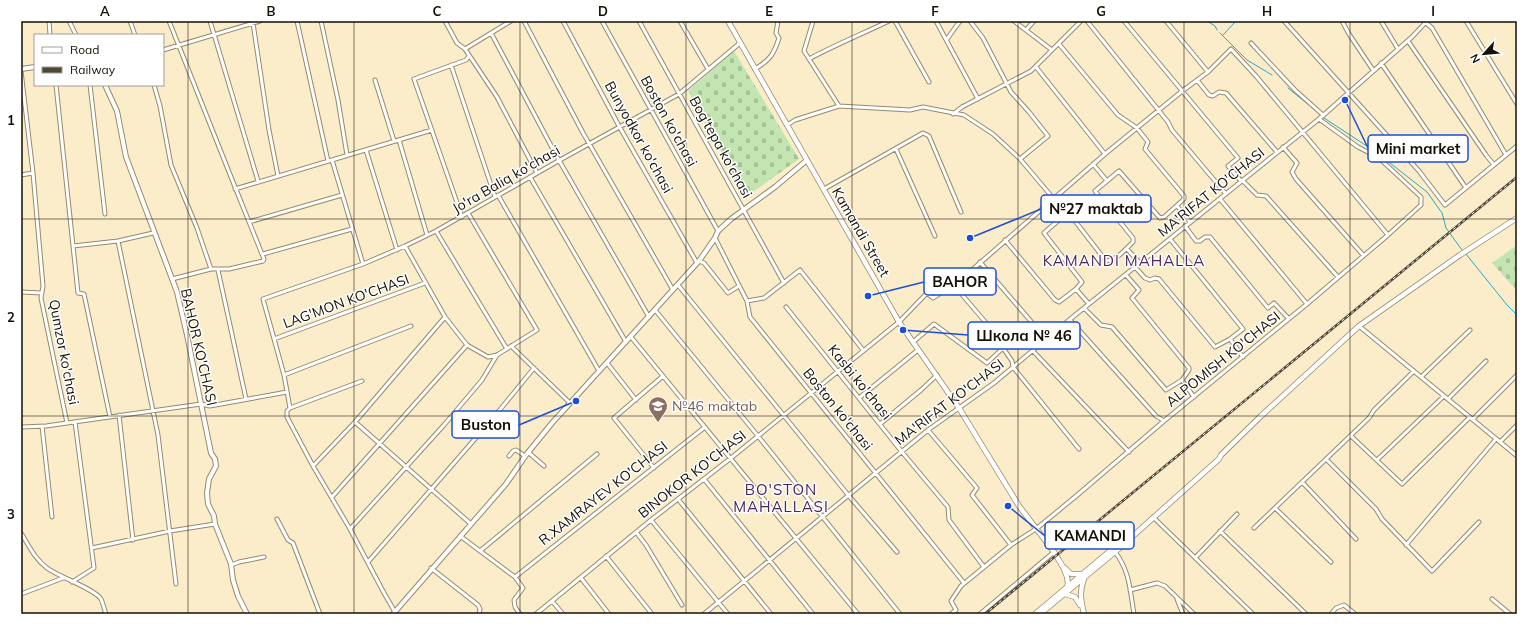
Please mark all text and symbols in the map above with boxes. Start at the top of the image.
text: A [100,3,110,19]
text: B [267,3,276,19]
text: C [433,3,442,19]
text: D [598,3,608,19]
text: E [765,3,773,19]
text: F [931,3,939,19]
text: G [1096,3,1106,19]
text: H [1262,3,1272,19]
text: I [1431,3,1435,19]
legend [34,34,164,86]
north arrow [1464,34,1504,74]
text: Road [70,42,99,57]
text: N [1467,52,1483,65]
text: Railway [70,62,116,77]
street label: Boston ko'chasi [637,72,701,170]
street label: Bunyodkor ko'chasi [601,78,677,196]
street label: Bog'tepa ko'chasi [686,93,756,201]
text: 1 [7,112,15,128]
callout: Mini market [1368,135,1468,162]
text: Mini market [1376,139,1461,158]
street label: Jo'ra Baliq ko'chasi [449,141,563,217]
street label: MA'RIFAT KO'CHASI [1154,143,1268,241]
street label: Kamandi Street [828,184,894,280]
callout: №27 maktab [1041,195,1151,222]
text: №27 maktab [1049,199,1143,218]
district label: KAMANDI MAHALLA [1043,251,1205,270]
callout: BAHOR [924,268,996,295]
street label: LAG'MON KO'CHASI [280,270,412,332]
text: BAHOR [932,272,988,291]
street label: BAHOR KO'CHASI [177,287,221,407]
street label: Qumzor ko'chasi [45,298,83,406]
street label: ALPOMISH KO'CHASI [1162,307,1284,411]
text: 2 [7,309,15,325]
callout: Школа № 46 [968,322,1080,349]
text: Школа № 46 [976,326,1072,345]
street label: Kasbi ko'chasi [824,341,896,423]
street label: MA'RIFAT KO'CHASI [891,355,1007,449]
street label: Boston ko'chasi [799,364,877,454]
school or university icon: №46 maktab [647,395,669,423]
place label: №46 maktab [672,397,757,415]
callout: Buston [452,411,519,438]
text: Buston [461,415,511,434]
street label: BINOKOR KO'CHASI [634,426,750,522]
street label: R.XAMRAYEV KO'CHASI [535,437,671,549]
district label: BO'STON MAHALLASI [733,480,829,516]
text: 3 [7,506,15,522]
callout: KAMANDI [1045,522,1134,549]
text: KAMANDI [1054,526,1126,545]

